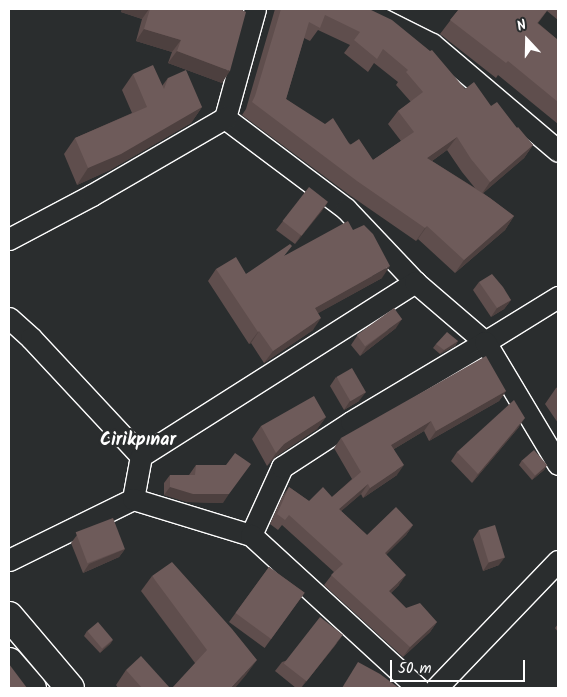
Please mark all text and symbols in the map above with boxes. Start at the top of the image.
text: N [514,14,530,38]
north arrow [502,15,552,65]
district label: Cirikpınar [100,430,176,452]
scale bar [392,650,527,682]
text: 50 m [398,657,432,681]

